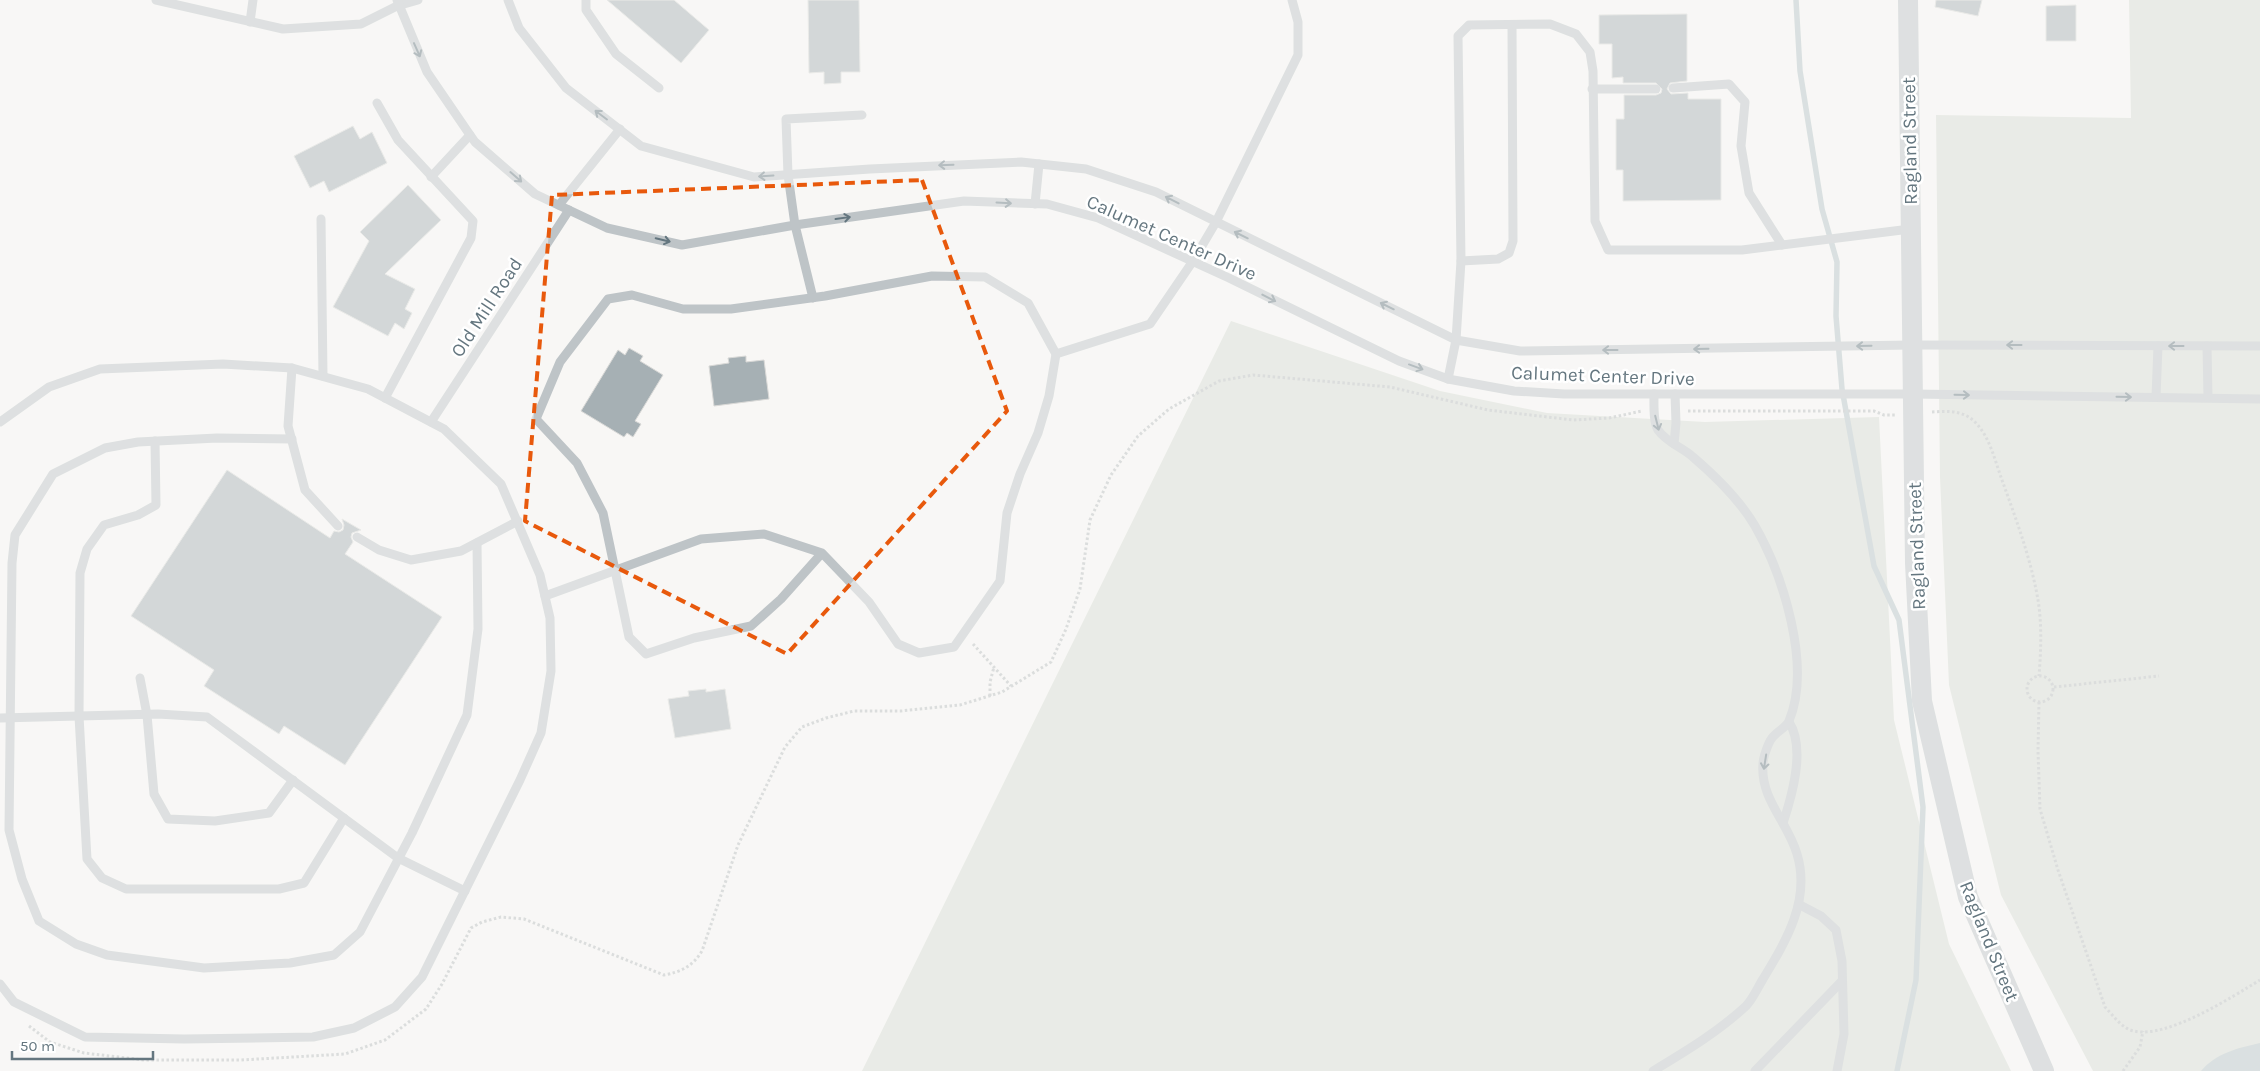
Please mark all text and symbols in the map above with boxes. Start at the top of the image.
one-way arrow [413,42,423,57]
street label: Ragland Street [1898,77,1922,205]
one-way arrow [594,110,608,120]
one-way arrow [938,161,954,170]
one-way arrow [509,171,522,183]
one-way arrow [758,172,774,181]
street label: Calumet Center Drive [1083,191,1260,285]
one-way arrow [1165,195,1180,204]
one-way arrow [996,198,1012,207]
one-way arrow [834,213,850,223]
one-way arrow [1234,229,1249,239]
one-way arrow [654,236,670,245]
street label: Old Mill Road [447,254,527,361]
one-way arrow [1262,293,1277,303]
one-way arrow [1379,301,1394,311]
one-way arrow [2006,340,2022,350]
one-way arrow [1856,341,1872,351]
one-way arrow [2169,341,2185,351]
one-way arrow [1693,344,1710,354]
one-way arrow [1603,345,1619,355]
street label: Calumet Center Drive [1511,362,1695,390]
one-way arrow [1408,363,1424,372]
one-way arrow [1953,390,1969,400]
one-way arrow [2116,392,2132,402]
one-way arrow [1653,414,1662,430]
street label: Ragland Street [1904,482,1930,610]
one-way arrow [1759,754,1769,770]
street label: Ragland Street [1955,878,2023,1005]
scale bar [12,1028,154,1060]
text: 50 m [20,1037,55,1055]

